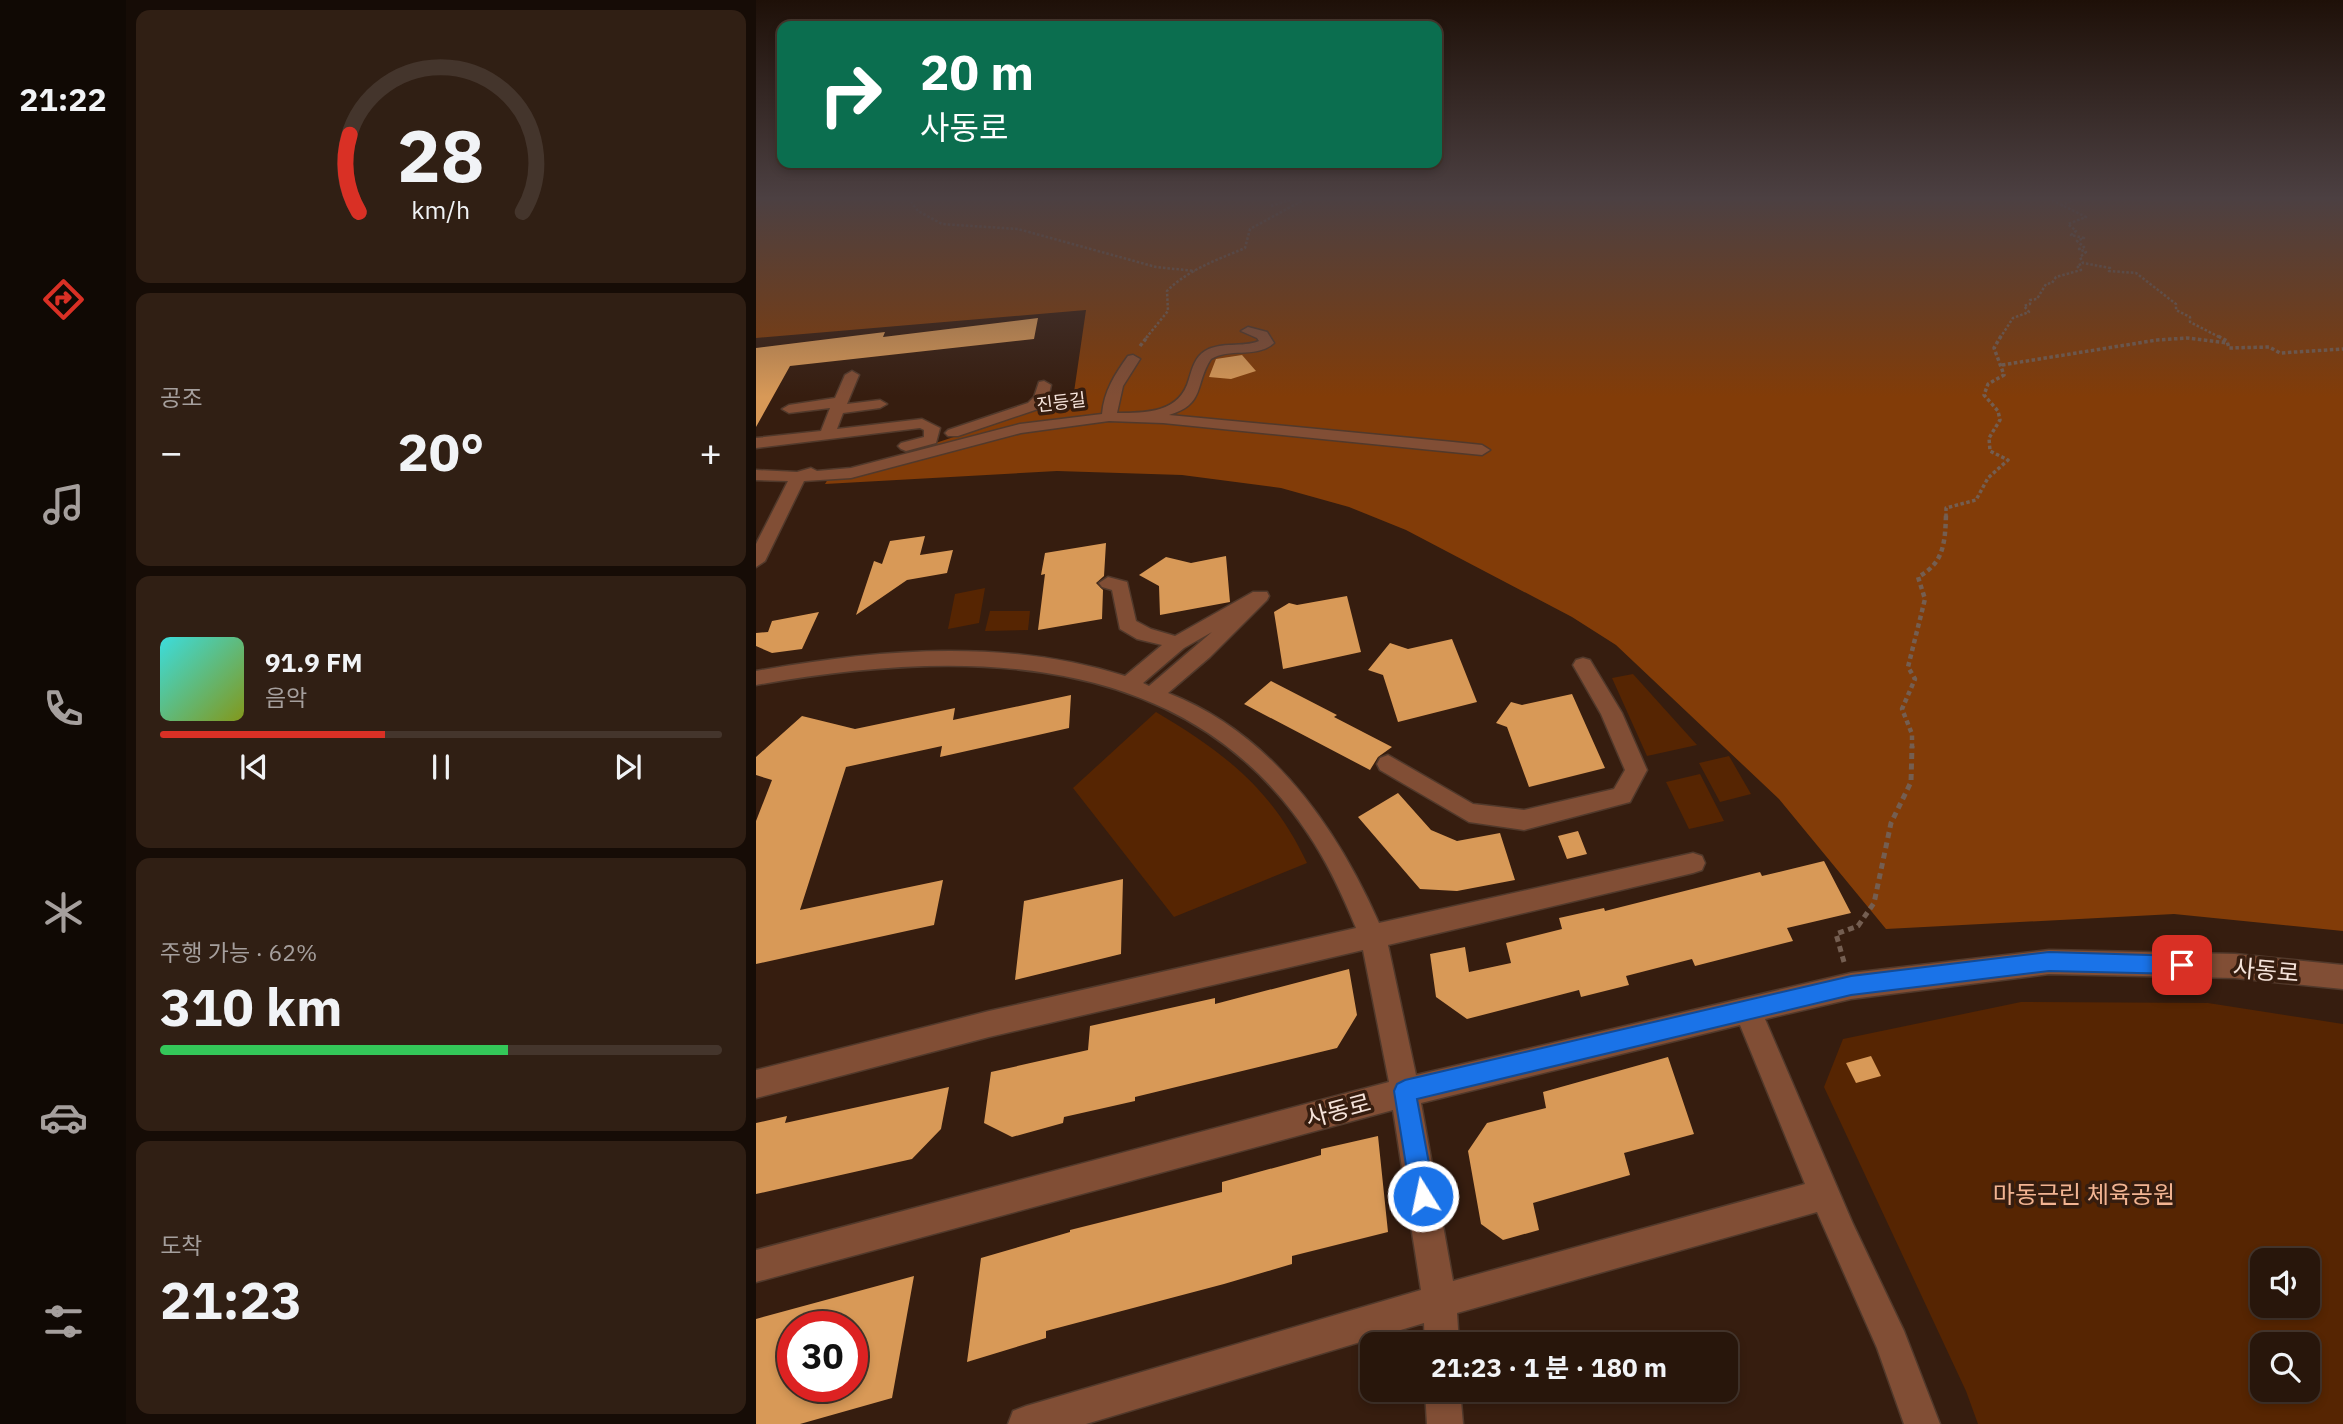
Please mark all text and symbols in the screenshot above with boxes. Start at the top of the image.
text: 20 m [920,40,1034,103]
icon: right [805,49,896,140]
text: 21:22 [19,78,107,120]
text: 사동로 [920,106,1008,148]
text: 28 [397,108,485,203]
text: km/h [412,193,470,226]
icon: directions [39,275,88,324]
text: 공조 [160,382,202,412]
street label: 진등길 [1035,388,1087,416]
text: 20° [398,418,484,485]
text: − [160,427,183,476]
text: + [699,427,722,476]
icon: music [39,480,88,529]
text: 91.9 FM [265,645,363,679]
text: 음악 [265,682,307,712]
icon: phone [39,684,88,733]
icon: previous [235,748,273,786]
icon: pause [422,748,460,786]
icon: next [609,748,647,786]
icon: climate [39,888,88,937]
pin [2152,935,2212,995]
text: 주행 가능 · 62% [160,937,317,967]
icon: arrive [2163,946,2201,984]
street label: 사동로 [2232,951,2300,989]
text: 310 km [160,973,342,1040]
street label: 사동로 [1302,1086,1374,1134]
icon: car [39,1093,88,1142]
position arrow [1386,1159,1460,1233]
park label: 마동근린 체육공원 [1993,1178,2175,1210]
text: 도착 [160,1230,202,1260]
map controls [2250,1248,2320,1402]
button: sound [2250,1248,2320,1318]
text: 21:23 [160,1266,302,1333]
icon: filters [39,1297,88,1346]
speed limit sign: 30 [777,1311,868,1402]
button: search [2250,1332,2320,1402]
text: 21:23 · 1 분 · 180 m [1431,1350,1667,1384]

